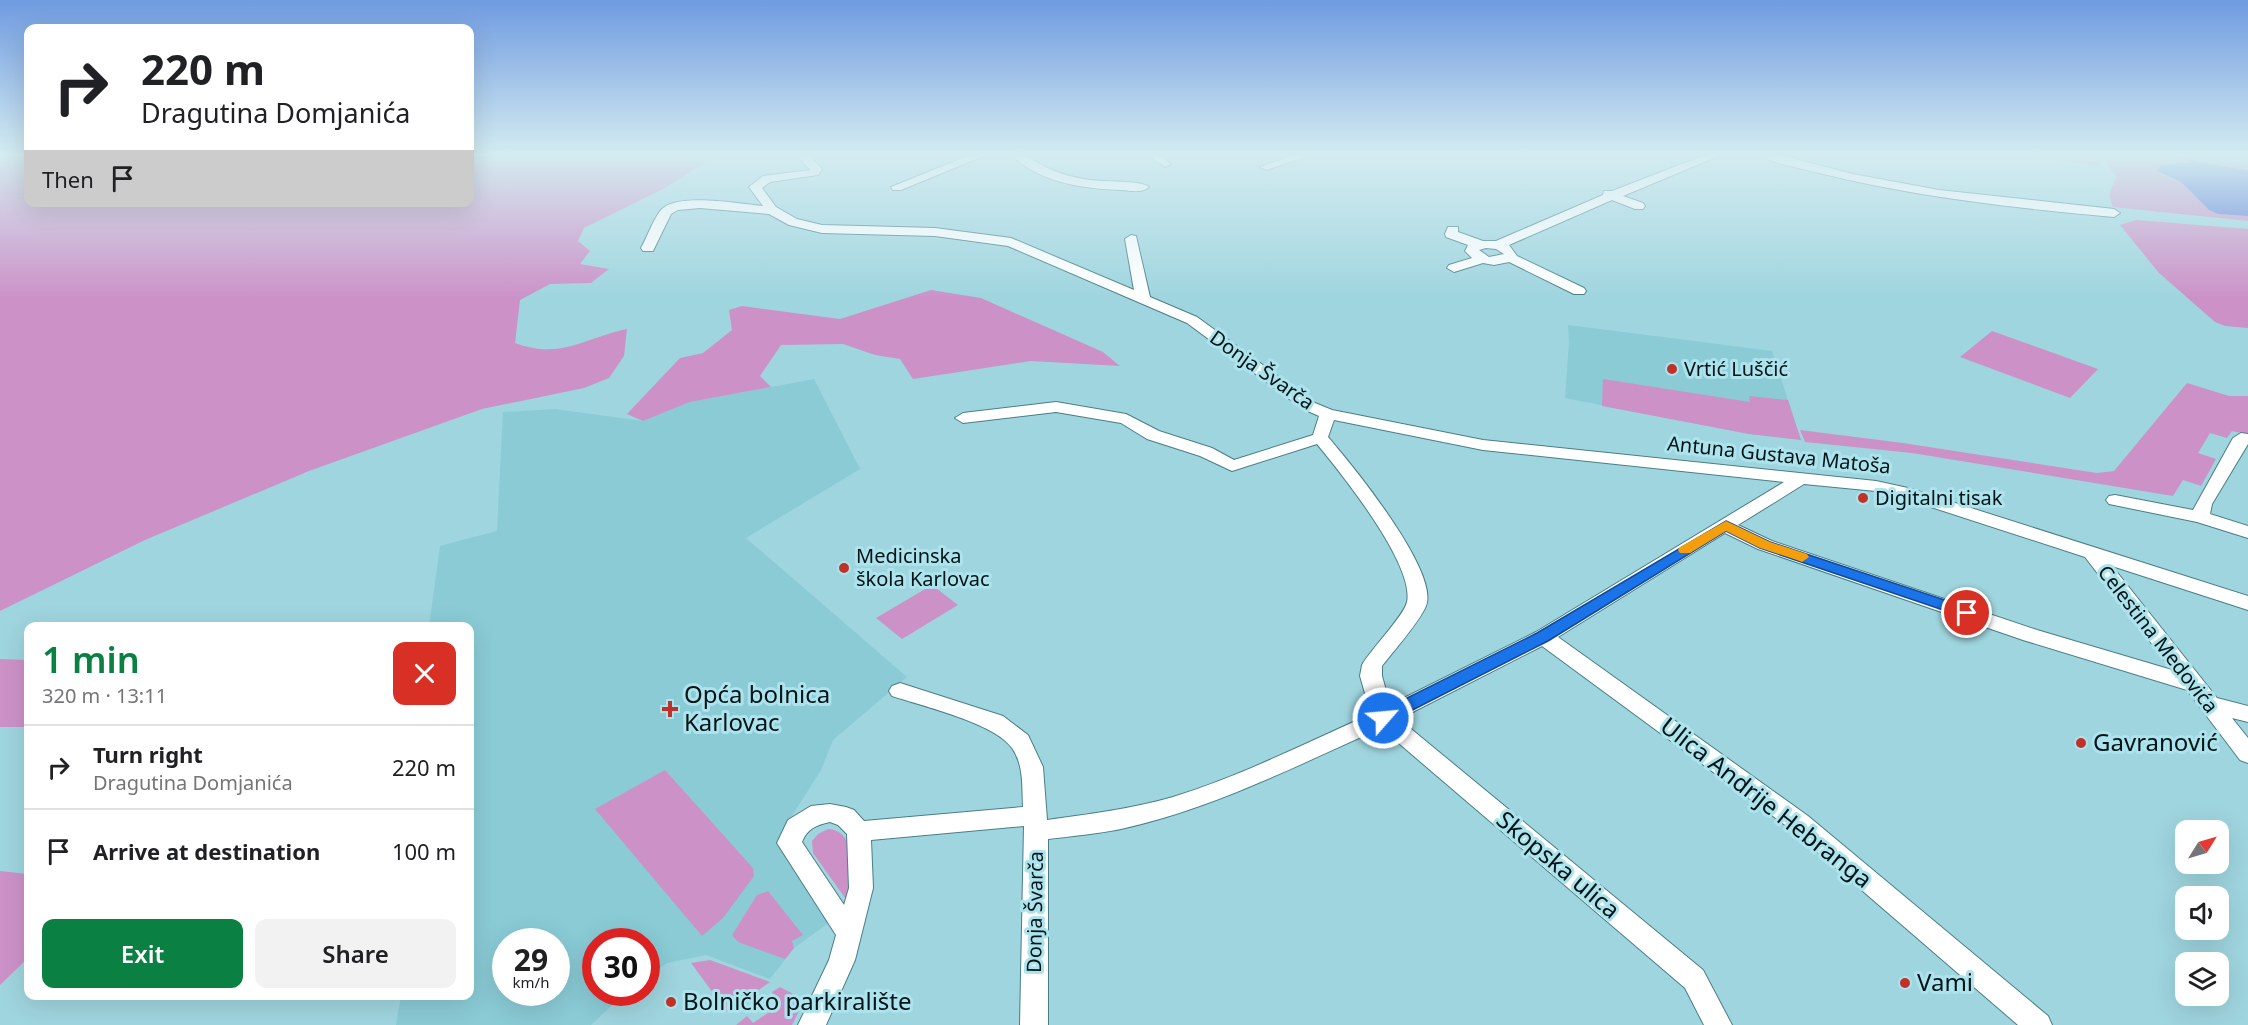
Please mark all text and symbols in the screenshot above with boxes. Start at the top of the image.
text: 220 m [141,40,265,97]
icon: right [42,48,120,126]
text: Dragutina Domjanića [141,94,411,131]
icon: arrive [106,162,139,195]
text: Then [42,164,94,194]
street label: Donja Švarča [1205,324,1320,416]
place label: Vrtić Luščić [1684,355,1788,382]
marker: Vrtić Luščić [1665,362,1679,376]
street label: Antuna Gustava Matoša [1666,429,1892,480]
place label: Digitalni tisak [1875,484,2003,511]
marker: Digitalni tisak [1856,491,1870,505]
place label: Medicinska škola Karlovac [856,542,990,592]
street label: Celestina Medovića [2092,559,2225,718]
marker: Medicinska škola Karlovac [837,561,851,575]
pin [1941,587,1992,638]
icon: arrive [1950,596,1983,629]
text: 1 min [42,635,140,684]
button: close [393,642,456,705]
place label: Opća bolnica Karlovac [684,677,830,738]
text: 320 m · 13:11 [42,682,167,709]
position arrow [1351,686,1415,750]
marker: Opća bolnica Karlovac [661,700,679,718]
street label: Ulica Andrije Hebranga [1654,709,1880,895]
place label: Gavranović [2093,725,2218,758]
marker: Gavranović [2074,736,2088,750]
text: Turn right [93,739,203,769]
icon: right [42,751,75,784]
text: 220 m [392,752,456,782]
text: Dragutina Domjanića [93,769,293,796]
street label: Skopska ulica [1490,803,1628,925]
north arrow [2175,820,2229,874]
map controls [2175,820,2229,1006]
icon: arrive [42,835,75,868]
text: Arrive at destination [93,836,320,866]
text: 100 m [392,836,456,866]
street label: Donja Švarča [1020,851,1049,973]
button: sound [2175,886,2229,940]
button: Exit [42,919,243,988]
button: Share [255,919,456,988]
speed limit sign: 30 [582,928,660,1006]
text: 29 [514,939,548,980]
button: layers [2175,952,2229,1006]
place label: Vami [1917,965,1973,998]
text: km/h [513,972,549,992]
marker: Vami [1898,976,1912,990]
place label: Bolničko parkiralište [683,984,912,1017]
marker: Bolničko parkiralište [664,995,678,1009]

